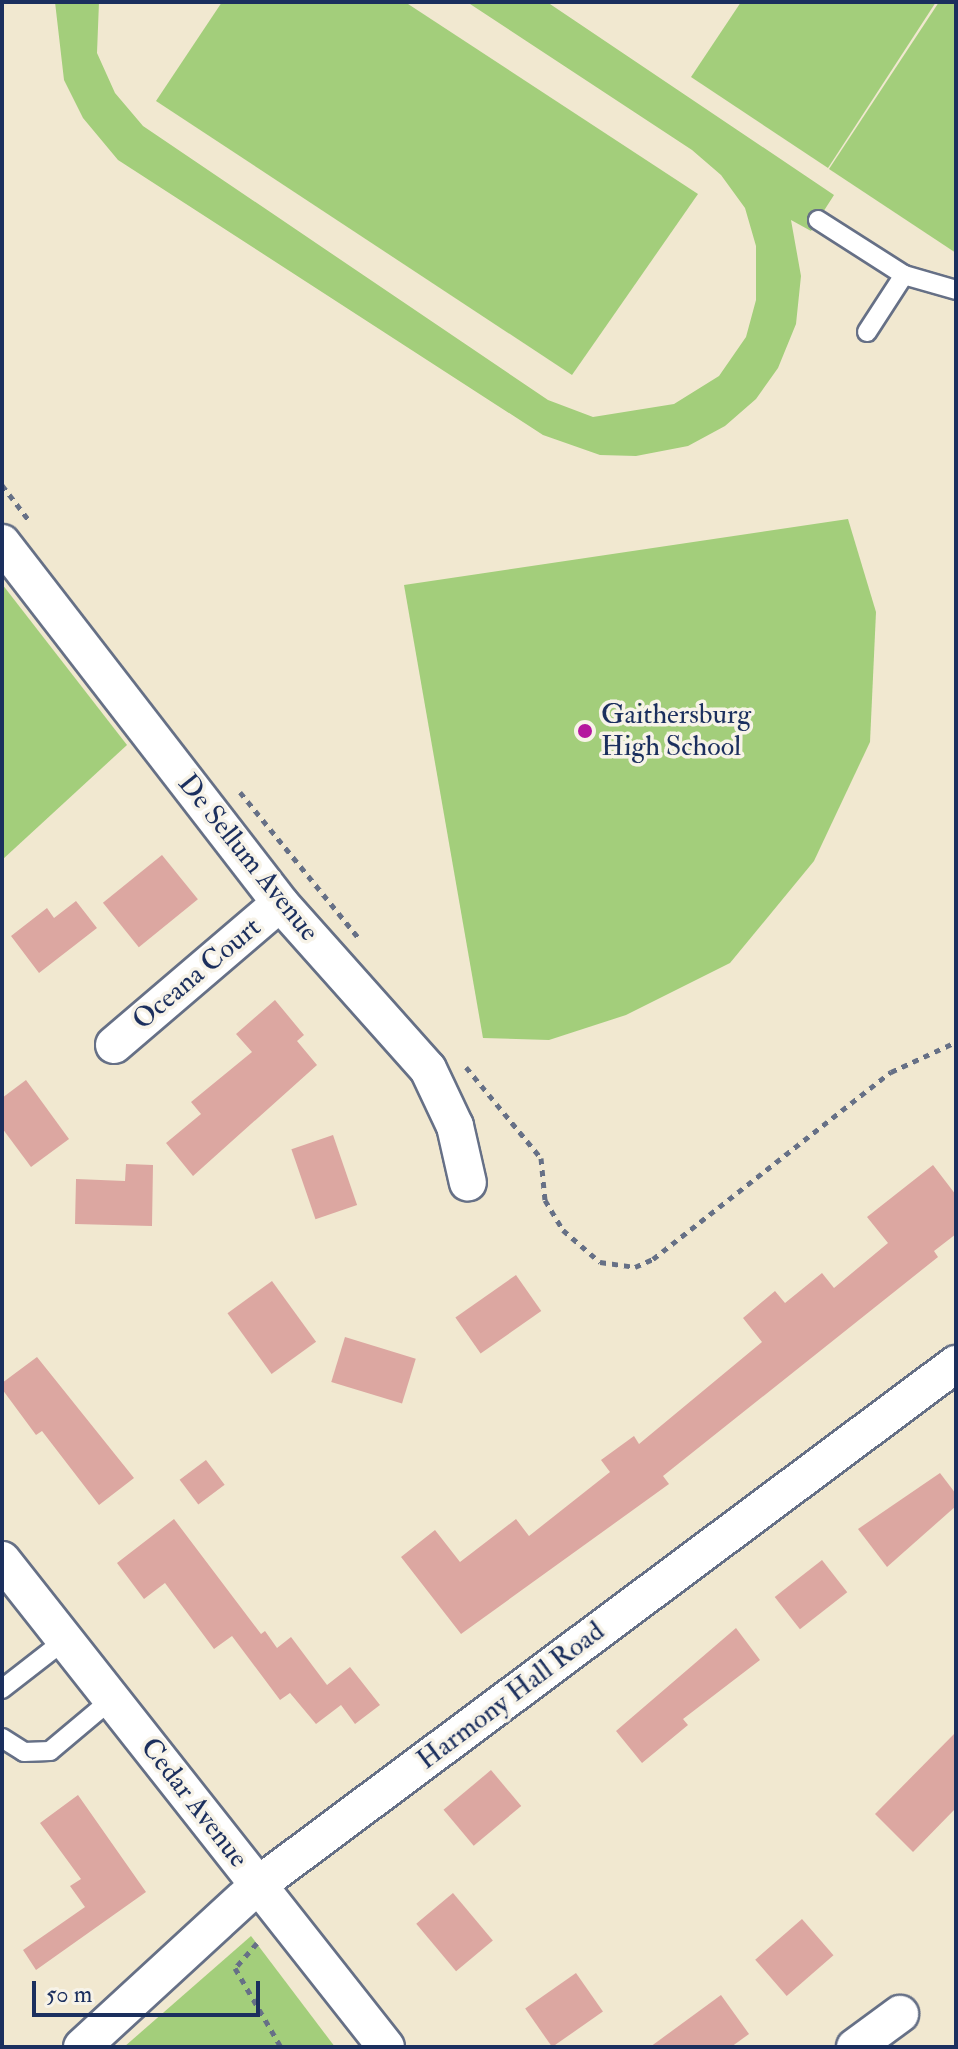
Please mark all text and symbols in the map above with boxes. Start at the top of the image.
place label: Gaithersburg High School [601,698,751,764]
marker: Gaithersburg High School [576,722,594,740]
street label: De Sellum Avenue [170,768,326,948]
street label: Oceana Court [126,911,268,1037]
street label: Harmony Hall Road [411,1615,611,1777]
street label: Cedar Avenue [133,1732,255,1874]
scale bar [36,1965,264,2015]
text: 50 m [46,1979,92,2010]

